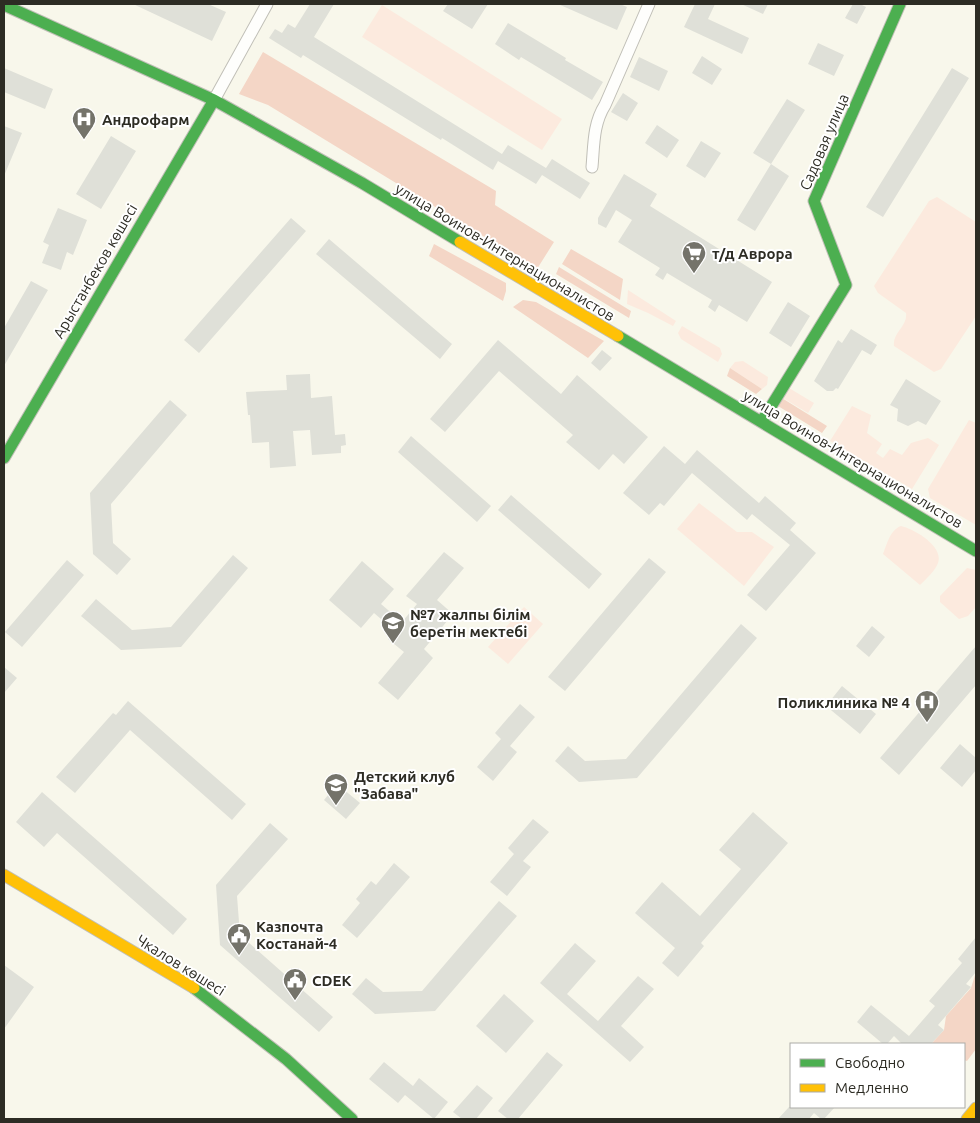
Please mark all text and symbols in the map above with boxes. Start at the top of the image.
street label: Садовая улица [796,91,852,193]
hospital icon: Андрофарм [71,106,97,140]
place label: Андрофарм [102,111,189,128]
street label: улица Воинов-Интернационалистов [392,180,618,324]
street label: Арыстанбеков көшесі [50,201,140,341]
supermarket icon: т/д Аврора [681,240,707,274]
place label: т/д Аврора [712,245,793,262]
street label: улица Воинов-Интернационалистов [740,387,966,531]
place label: №7 жалпы білім беретін мектебі [410,606,531,640]
school or university icon: №7 жалпы білім беретін мектебі [380,610,406,644]
hospital icon: Поликлиника № 4 [914,689,940,723]
place label: Поликлиника № 4 [778,694,910,711]
place label: Детский клуб "Забава" [354,768,455,802]
school or university icon: Детский клуб "Забава" [323,772,349,806]
place label: Казпочта Костанай-4 [256,918,337,952]
public building icon: Казпочта Костанай-4 [226,922,252,956]
street label: Чкалов көшесі [134,931,228,999]
public building icon: CDEK [282,967,308,1001]
place label: CDEK [312,972,351,989]
legend [790,1043,965,1108]
text: Свободно [835,1054,905,1071]
text: Медленно [835,1079,909,1096]

